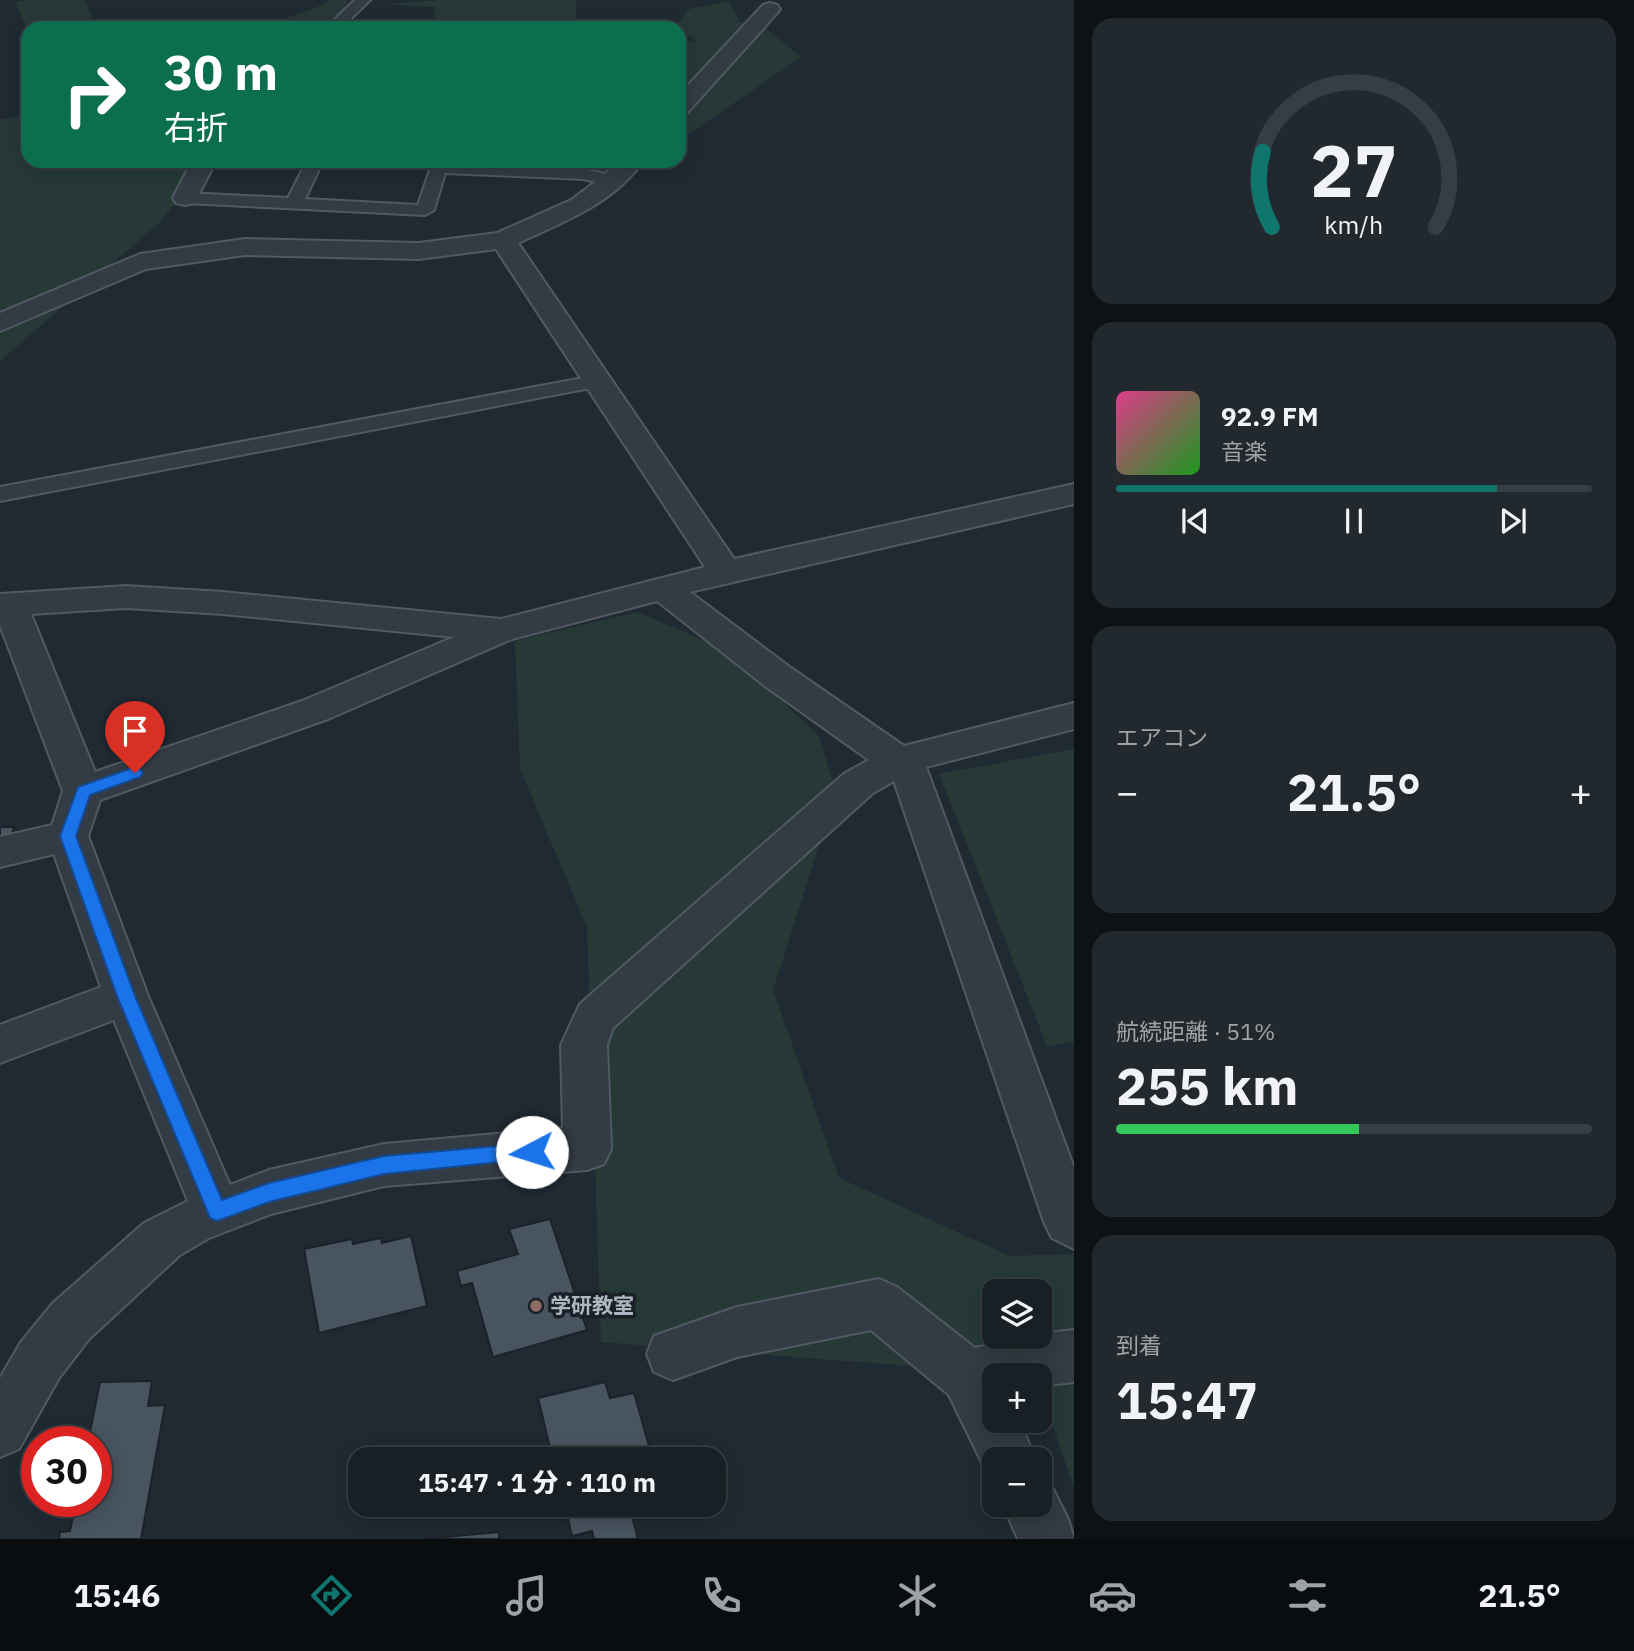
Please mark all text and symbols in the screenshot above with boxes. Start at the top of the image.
text: 30 m [164,40,278,103]
icon: right [49,49,140,140]
text: 右折 [164,106,228,148]
text: 27 [1310,122,1398,217]
text: km/h [1325,208,1383,241]
text: 92.9 FM [1221,399,1319,433]
text: 音楽 [1221,436,1267,466]
icon: previous [1176,502,1214,540]
icon: pause [1335,502,1373,540]
icon: next [1494,502,1532,540]
pin [105,701,165,773]
icon: arrive [116,712,154,750]
text: エアコン [1116,722,1208,752]
text: 21.5° [1287,758,1421,825]
text: − [1116,767,1139,816]
text: + [1569,767,1592,816]
text: 航続距離 · 51% [1116,1016,1275,1046]
text: 255 km [1116,1052,1298,1119]
position arrow [495,1115,569,1189]
map controls [982,1279,1052,1517]
button: layers [982,1279,1052,1349]
place label: 学研教室 [550,1291,634,1319]
marker: 学研教室 [528,1298,544,1314]
text: 到着 [1116,1330,1162,1360]
button: + [982,1363,1052,1433]
text: 15:47 [1116,1366,1258,1433]
speed limit sign: 30 [21,1426,112,1517]
button: − [982,1447,1052,1517]
text: 15:47 · 1 分 · 110 m [418,1465,656,1499]
icon: directions [307,1571,356,1620]
icon: music [502,1571,551,1620]
icon: phone [697,1571,746,1620]
icon: climate [893,1571,942,1620]
icon: car [1088,1571,1137,1620]
icon: filters [1283,1571,1332,1620]
text: 15:46 [73,1574,161,1616]
text: 21.5° [1478,1574,1561,1616]

